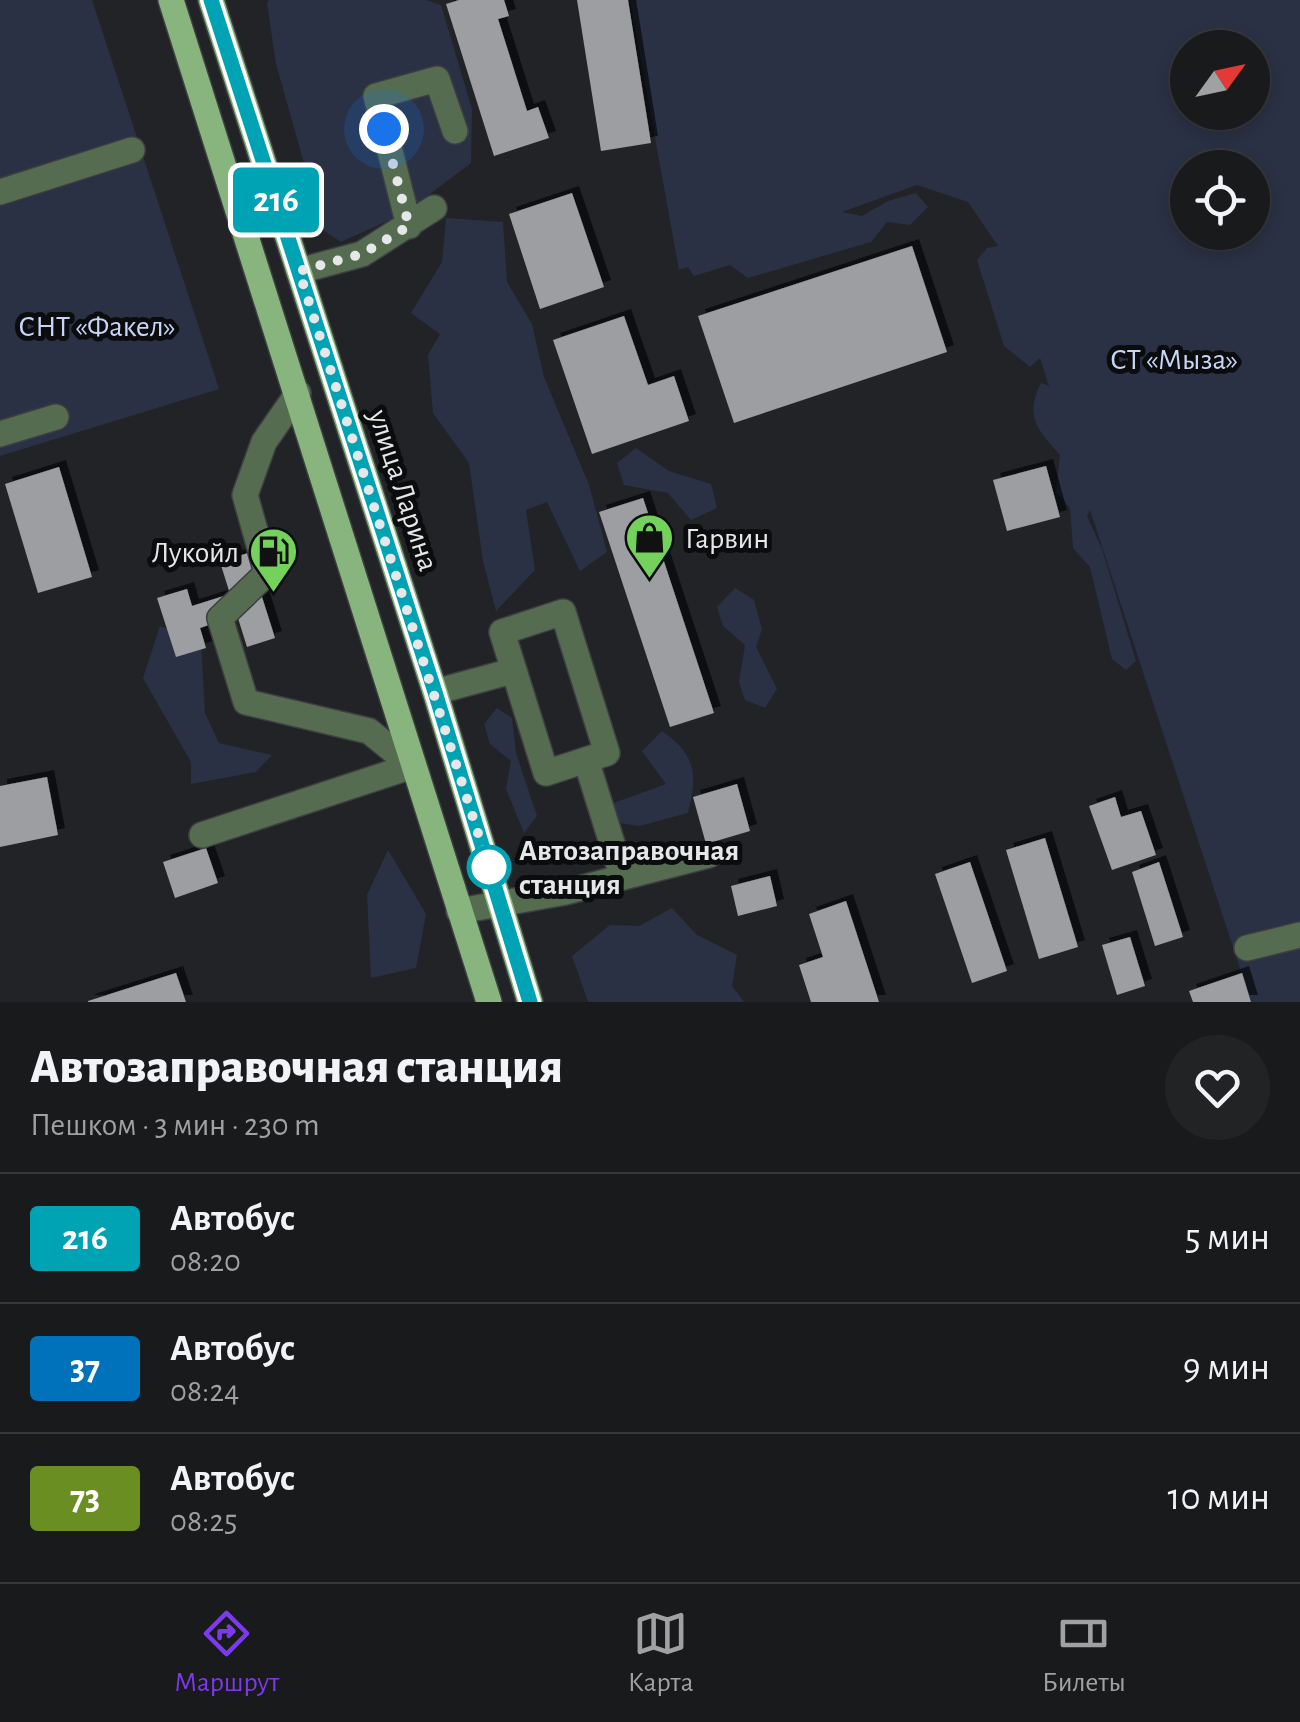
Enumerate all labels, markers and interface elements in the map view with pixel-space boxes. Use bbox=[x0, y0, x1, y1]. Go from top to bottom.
north arrow bbox=[1170, 30, 1270, 130]
map controls bbox=[1170, 30, 1270, 250]
your location bbox=[359, 104, 409, 154]
button: locate bbox=[1170, 150, 1270, 250]
line badge: 216 bbox=[218, 168, 334, 232]
text: 216 bbox=[253, 183, 299, 218]
park label: СНТ «Факел» bbox=[18, 312, 176, 342]
park label: СТ «Мыза» bbox=[1110, 345, 1238, 375]
street label: улица Ларина bbox=[363, 405, 443, 575]
shop icon: Гарвин bbox=[624, 512, 676, 580]
place label: Гарвин bbox=[685, 524, 769, 554]
fuel station icon: Лукойл bbox=[248, 526, 300, 594]
place label: Лукойл bbox=[152, 538, 239, 568]
place label: Автозаправочная станция bbox=[519, 836, 739, 900]
marker: Автозаправочная станция bbox=[468, 846, 510, 888]
button: heart bbox=[1165, 1035, 1270, 1140]
text: Автозаправочная станция bbox=[30, 1044, 563, 1092]
text: Пешком · 3 мин · 230 m bbox=[30, 1109, 320, 1141]
text: Автобус bbox=[170, 1200, 295, 1238]
text: 5 мин bbox=[1185, 1219, 1270, 1257]
text: 216 bbox=[62, 1221, 108, 1256]
text: 08:20 bbox=[170, 1245, 241, 1277]
text: Автобус bbox=[170, 1330, 295, 1368]
text: 9 мин bbox=[1183, 1349, 1270, 1387]
text: 37 bbox=[70, 1351, 100, 1386]
text: 08:24 bbox=[170, 1375, 239, 1407]
text: Автобус bbox=[170, 1460, 295, 1498]
text: 10 мин bbox=[1167, 1479, 1270, 1517]
text: 73 bbox=[70, 1481, 100, 1516]
text: 08:25 bbox=[170, 1505, 237, 1537]
tab: Маршрут bbox=[174, 1606, 279, 1700]
tab: Карта bbox=[628, 1606, 693, 1700]
tab: Билеты bbox=[1042, 1606, 1126, 1700]

